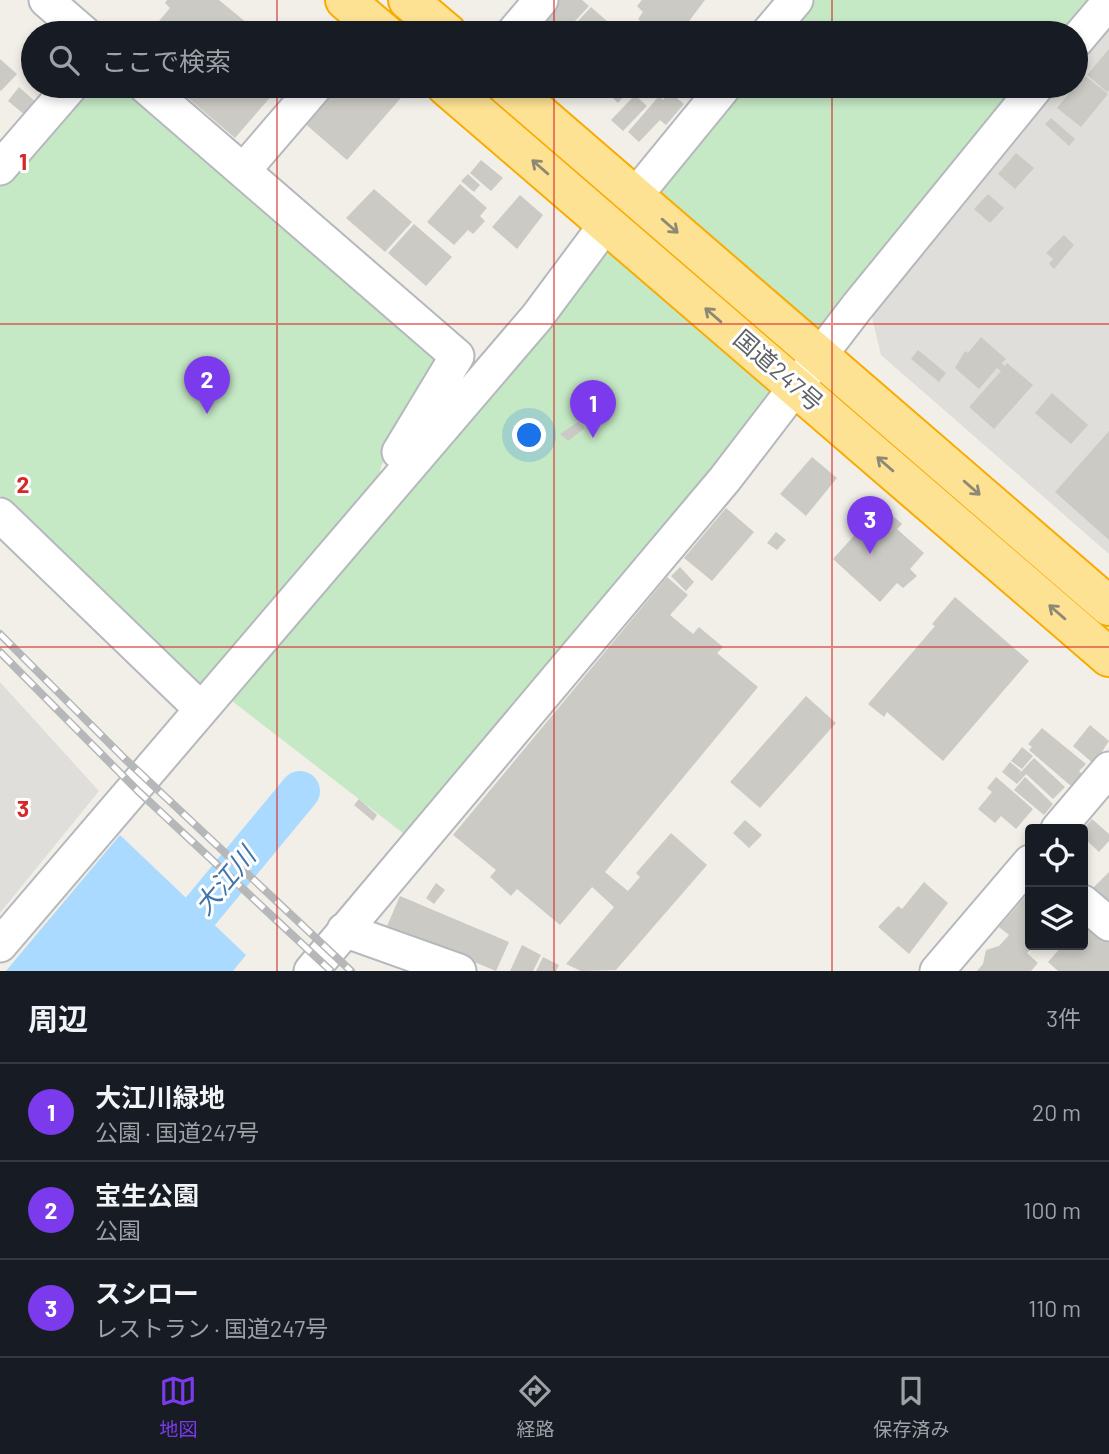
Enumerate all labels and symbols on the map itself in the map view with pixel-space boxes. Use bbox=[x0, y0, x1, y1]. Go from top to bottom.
text: 1 bbox=[19, 147, 27, 175]
one-way arrow bbox=[532, 159, 550, 175]
one-way arrow bbox=[661, 218, 679, 234]
one-way arrow bbox=[704, 307, 722, 323]
street label: 国道247号 bbox=[728, 323, 830, 416]
pin: 2 bbox=[184, 356, 230, 414]
pin: 1 bbox=[570, 380, 616, 438]
your location bbox=[512, 418, 546, 452]
one-way arrow bbox=[876, 456, 894, 472]
text: 2 bbox=[17, 470, 29, 498]
one-way arrow bbox=[963, 479, 980, 496]
pin: 3 bbox=[847, 496, 893, 554]
one-way arrow bbox=[1049, 604, 1067, 620]
text: 3 bbox=[17, 794, 29, 822]
water label: 大江川 bbox=[187, 838, 263, 920]

